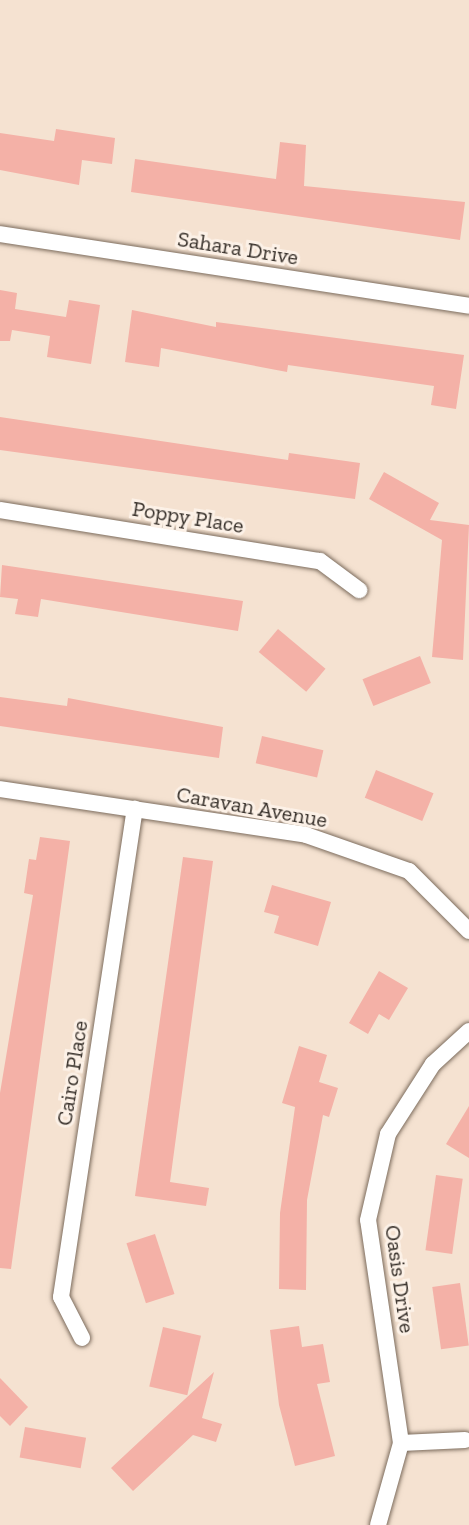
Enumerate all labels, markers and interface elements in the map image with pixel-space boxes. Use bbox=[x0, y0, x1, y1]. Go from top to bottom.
street label: Sahara Drive bbox=[176, 225, 300, 271]
street label: Poppy Place bbox=[130, 495, 246, 539]
street label: Caravan Avenue bbox=[174, 781, 330, 833]
street label: Cairo Place bbox=[51, 1019, 93, 1127]
street label: Oasis Drive bbox=[379, 1223, 421, 1335]

